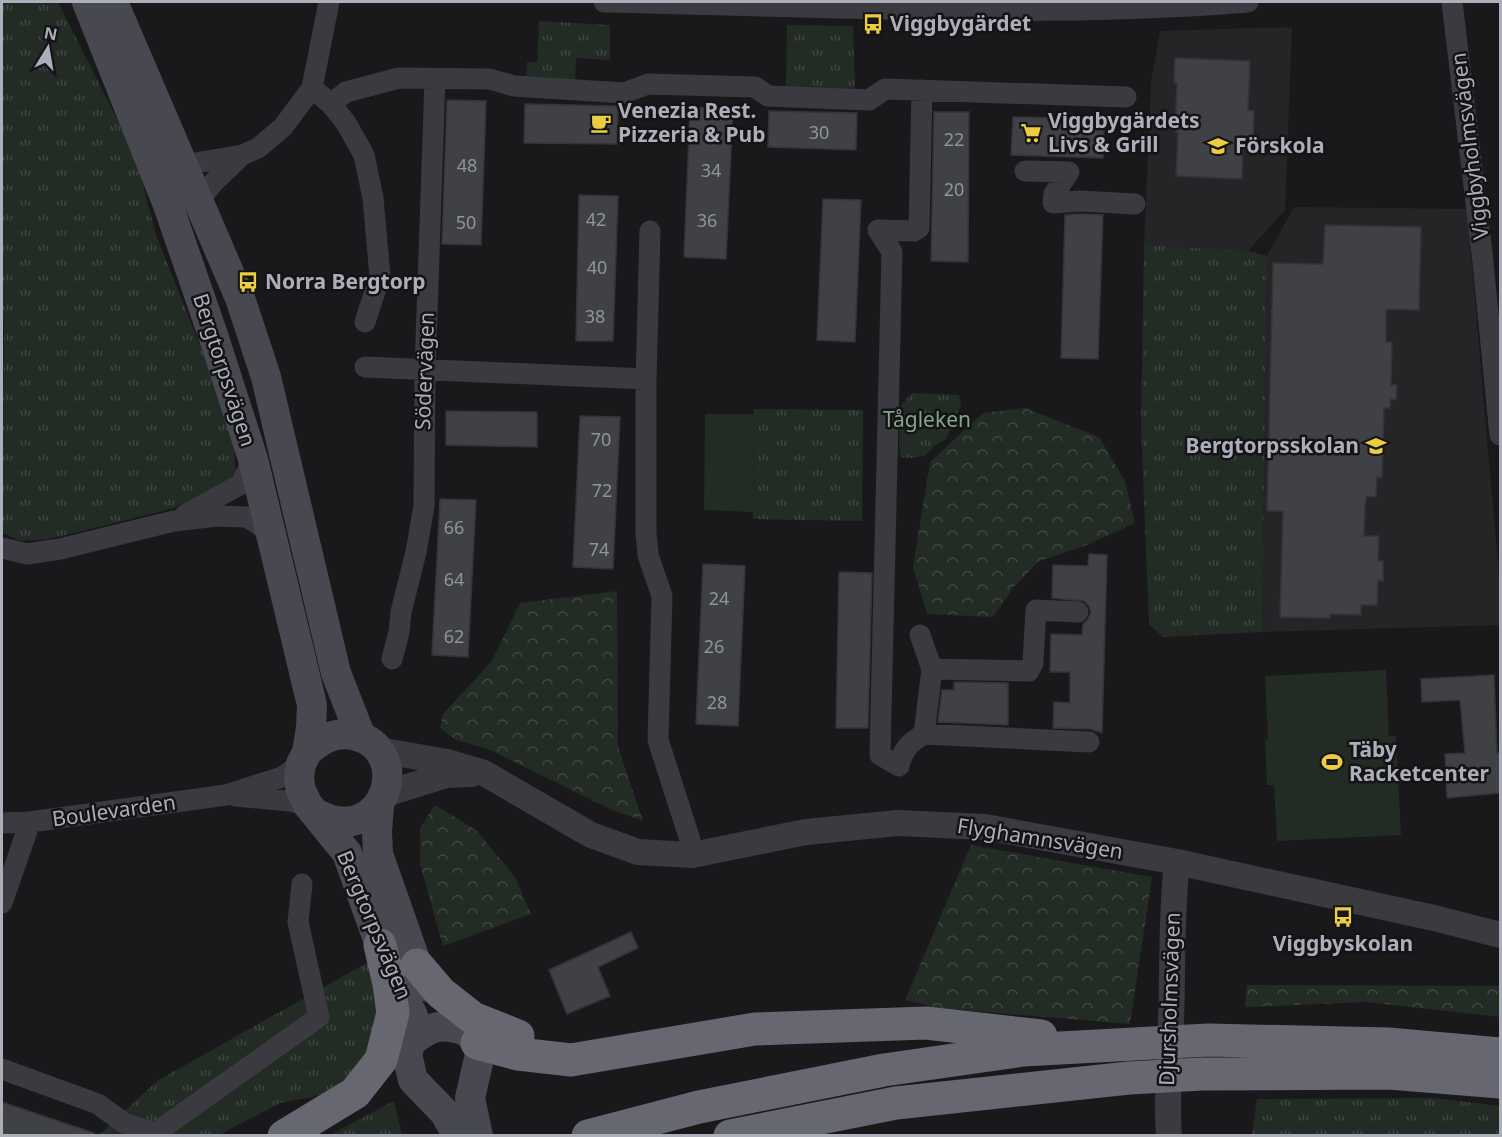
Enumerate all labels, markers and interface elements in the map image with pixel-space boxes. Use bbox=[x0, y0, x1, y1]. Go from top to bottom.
place label: Viggbygärdet bbox=[890, 9, 1031, 37]
bus stop icon: Viggbygärdet bbox=[861, 12, 885, 36]
north arrow bbox=[18, 18, 78, 78]
text: N bbox=[42, 21, 59, 45]
street label: Viggbyholmsvägen bbox=[1444, 51, 1494, 241]
place label: Venezia Rest. Pizzeria & Pub bbox=[618, 96, 765, 148]
place label: Viggbygärdets Livs & Grill bbox=[1048, 106, 1200, 158]
cafe icon: Venezia Rest. Pizzeria & Pub bbox=[589, 111, 613, 135]
house number: 30 bbox=[809, 120, 829, 144]
supermarket icon: Viggbygärdets Livs & Grill bbox=[1019, 121, 1043, 145]
house number: 22 bbox=[944, 127, 964, 151]
place label: Förskola bbox=[1235, 131, 1325, 159]
school or university icon: Förskola bbox=[1206, 134, 1230, 158]
house number: 48 bbox=[457, 153, 477, 177]
house number: 34 bbox=[701, 158, 721, 182]
house number: 20 bbox=[944, 177, 964, 201]
house number: 42 bbox=[586, 207, 606, 231]
house number: 36 bbox=[697, 208, 717, 232]
house number: 50 bbox=[456, 210, 476, 234]
house number: 40 bbox=[587, 255, 607, 279]
place label: Norra Bergtorp bbox=[265, 267, 425, 295]
bus stop icon: Norra Bergtorp bbox=[236, 270, 260, 294]
street label: Bergtorpsvägen bbox=[187, 290, 263, 450]
house number: 38 bbox=[585, 304, 605, 328]
street label: Södervägen bbox=[408, 312, 440, 430]
park label: Tågleken bbox=[883, 405, 971, 433]
house number: 70 bbox=[591, 427, 611, 451]
place label: Bergtorpsskolan bbox=[1185, 431, 1359, 459]
school or university icon: Bergtorpsskolan bbox=[1364, 434, 1388, 458]
house number: 72 bbox=[592, 478, 612, 502]
house number: 66 bbox=[444, 515, 464, 539]
house number: 74 bbox=[589, 537, 609, 561]
house number: 64 bbox=[444, 567, 464, 591]
house number: 24 bbox=[709, 586, 729, 610]
house number: 62 bbox=[444, 624, 464, 648]
house number: 26 bbox=[704, 634, 724, 658]
house number: 28 bbox=[707, 690, 727, 714]
place label: Täby Racketcenter bbox=[1349, 735, 1490, 787]
sports icon: Täby Racketcenter bbox=[1320, 750, 1344, 774]
street label: Boulevarden bbox=[50, 787, 178, 833]
street label: Flyghamnsvägen bbox=[955, 811, 1125, 865]
street label: Bergtorpsvägen bbox=[331, 846, 419, 1003]
bus stop icon: Viggbyskolan bbox=[1331, 905, 1355, 929]
street label: Djursholmsvägen bbox=[1152, 912, 1186, 1086]
place label: Viggbyskolan bbox=[1273, 929, 1413, 957]

